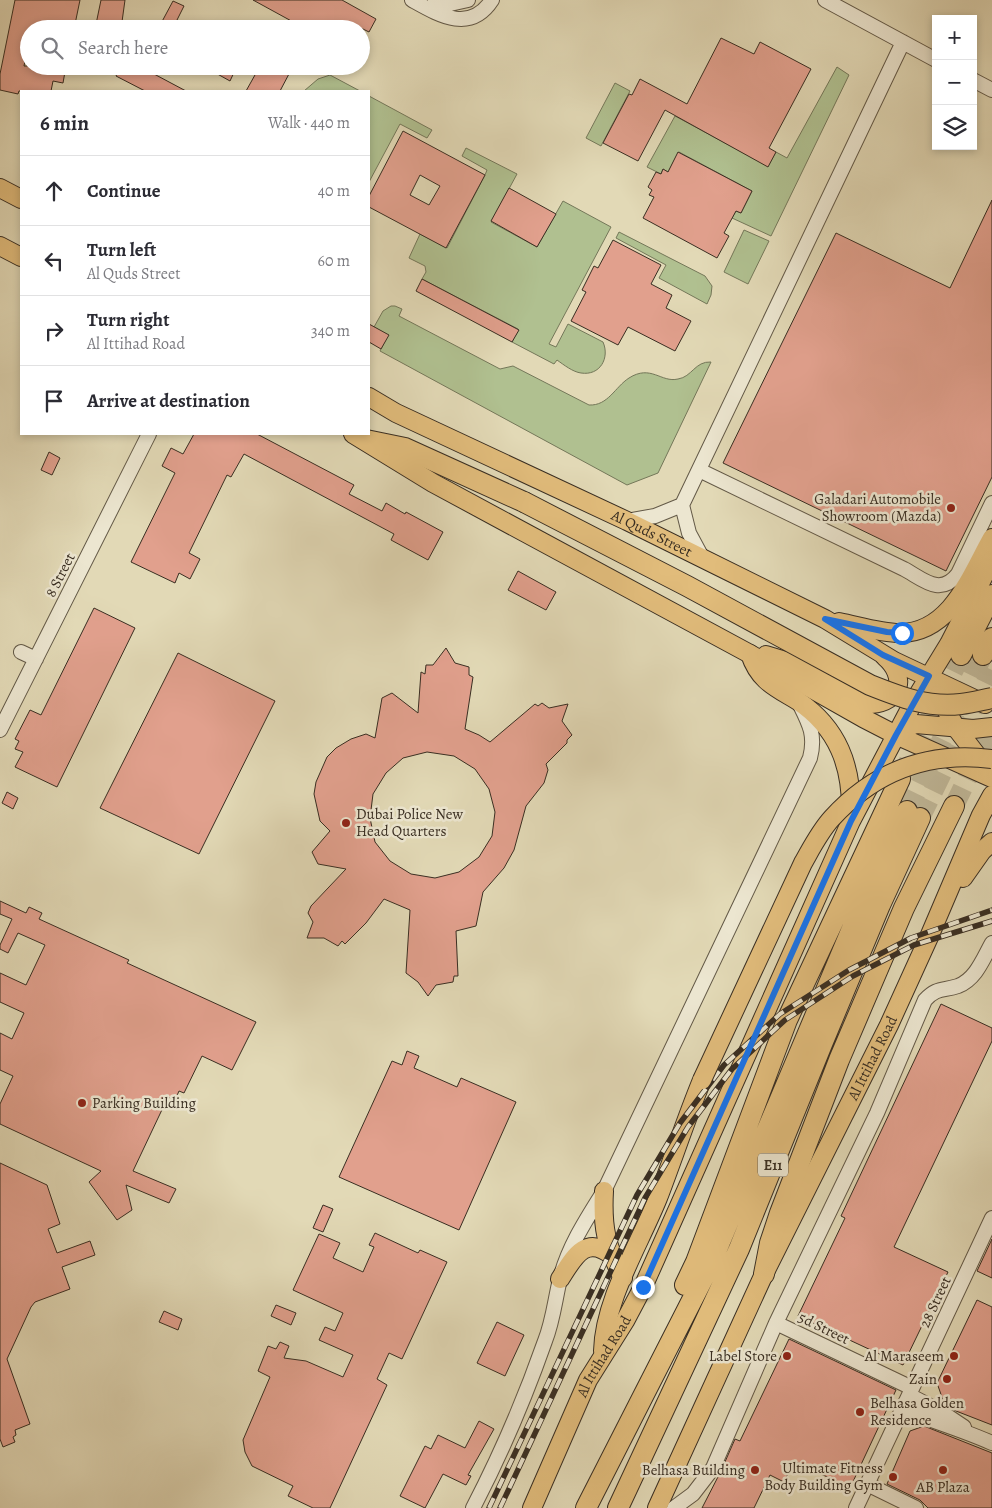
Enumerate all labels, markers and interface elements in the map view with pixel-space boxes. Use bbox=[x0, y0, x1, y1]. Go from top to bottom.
map controls bbox=[932, 15, 977, 150]
button: + bbox=[932, 15, 977, 60]
search box bbox=[20, 20, 370, 75]
icon: search bbox=[38, 34, 66, 62]
text: Search here bbox=[78, 35, 168, 61]
button: − bbox=[932, 60, 977, 105]
button: layers bbox=[932, 105, 977, 150]
text: 6 min bbox=[40, 109, 89, 137]
text: Walk · 440 m bbox=[268, 112, 350, 134]
icon: ahead bbox=[40, 177, 68, 205]
text: Continue bbox=[87, 178, 161, 204]
text: 40 m bbox=[318, 180, 350, 202]
text: Turn left bbox=[87, 237, 156, 263]
icon: left bbox=[40, 247, 68, 275]
text: 60 m bbox=[318, 250, 350, 272]
text: Al Quds Street bbox=[87, 263, 180, 285]
text: Turn right bbox=[87, 307, 169, 333]
icon: right bbox=[40, 317, 68, 345]
text: 340 m bbox=[311, 320, 350, 342]
text: Al Ittihad Road bbox=[87, 333, 185, 355]
icon: arrive bbox=[40, 387, 68, 415]
text: Arrive at destination bbox=[87, 388, 250, 414]
place label: Galadari Automobile Showroom (Mazda) bbox=[814, 489, 941, 526]
marker: Galadari Automobile Showroom (Mazda) bbox=[945, 502, 957, 514]
street label: Al Quds Street bbox=[607, 505, 696, 562]
street label: 8 Street bbox=[40, 549, 80, 601]
route start bbox=[891, 622, 914, 645]
place label: Dubai Police New Head Quarters bbox=[356, 804, 463, 841]
marker: Dubai Police New Head Quarters bbox=[340, 817, 352, 829]
street label: Al Ittihad Road bbox=[842, 1012, 902, 1104]
place label: Parking Building bbox=[92, 1093, 197, 1113]
marker: Parking Building bbox=[76, 1097, 88, 1109]
road number: E11 bbox=[758, 1154, 788, 1176]
street label: 28 Street bbox=[914, 1273, 956, 1331]
route end bbox=[632, 1276, 655, 1299]
street label: 5d Street bbox=[795, 1307, 853, 1349]
street label: Al Ittihad Road bbox=[571, 1311, 636, 1401]
place label: Label Store bbox=[709, 1346, 777, 1366]
place label: Al Maraseem bbox=[864, 1346, 945, 1366]
marker: Label Store bbox=[781, 1350, 793, 1362]
marker: Al Maraseem bbox=[948, 1350, 960, 1362]
place label: Zain bbox=[909, 1369, 937, 1389]
marker: Zain bbox=[941, 1373, 953, 1385]
place label: Belhasa Golden Residence bbox=[870, 1393, 964, 1430]
marker: Belhasa Golden Residence bbox=[854, 1406, 866, 1418]
place label: Ultimate Fitness Body Building Gym bbox=[764, 1458, 884, 1495]
place label: Belhasa Building bbox=[642, 1460, 745, 1480]
marker: Belhasa Building bbox=[749, 1464, 761, 1476]
marker: AB Plaza bbox=[937, 1464, 949, 1476]
marker: Ultimate Fitness Body Building Gym bbox=[887, 1471, 899, 1483]
place label: AB Plaza bbox=[915, 1477, 970, 1497]

